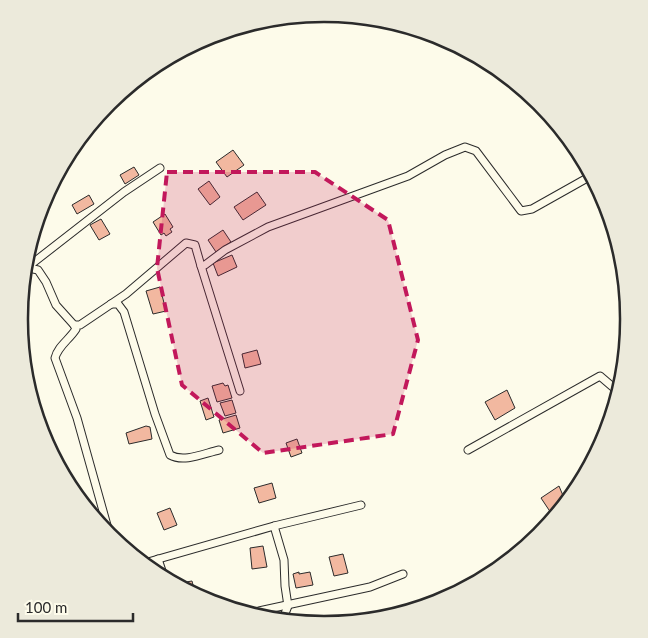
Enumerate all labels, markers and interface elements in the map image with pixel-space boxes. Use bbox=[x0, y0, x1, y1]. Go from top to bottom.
scale bar bbox=[18, 590, 132, 622]
text: 100 m bbox=[25, 598, 67, 616]

